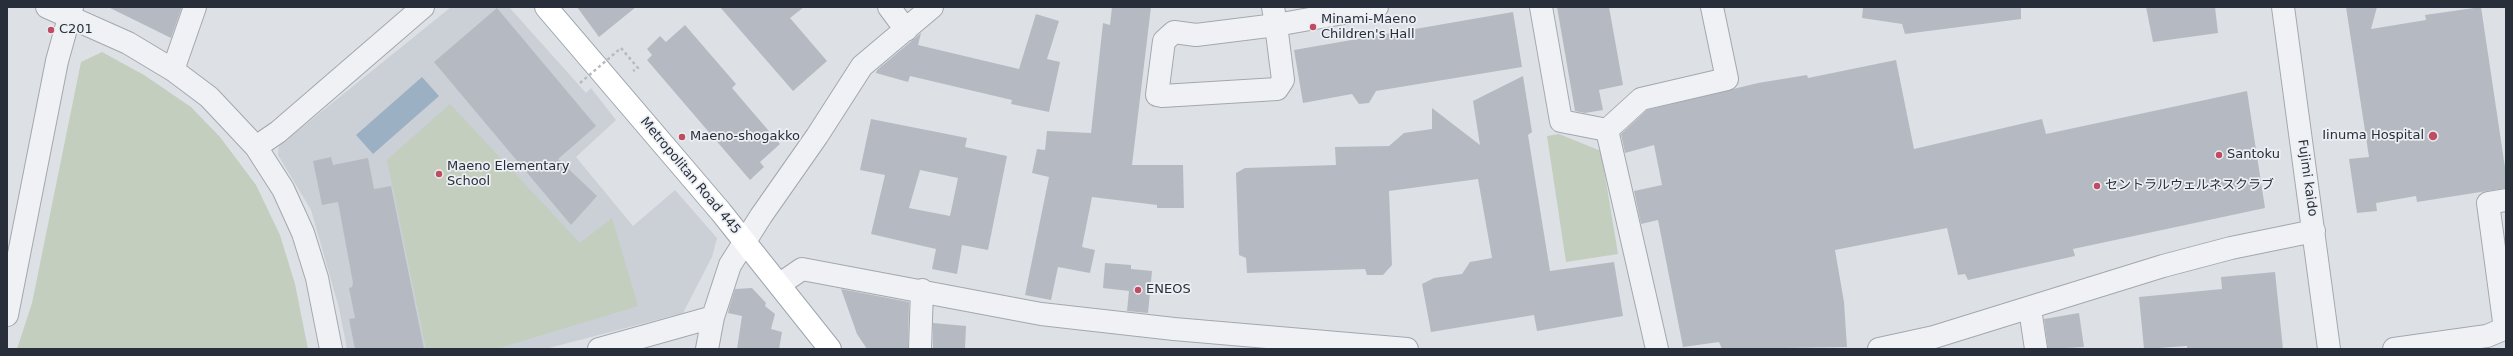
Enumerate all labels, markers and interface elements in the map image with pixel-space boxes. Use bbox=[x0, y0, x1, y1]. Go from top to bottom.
place label: Minami-Maeno Children's Hall bbox=[1321, 12, 1416, 43]
place label: C201 bbox=[59, 22, 93, 38]
marker: Minami-Maeno Children's Hall bbox=[1308, 22, 1318, 32]
marker: C201 bbox=[46, 25, 56, 35]
street label: Metropolitan Road 445 bbox=[637, 114, 743, 238]
place label: Iinuma Hospital bbox=[2322, 128, 2424, 144]
place label: Maeno-shogakko bbox=[690, 129, 800, 145]
marker: Iinuma Hospital bbox=[2427, 130, 2439, 142]
marker: Maeno-shogakko bbox=[677, 132, 687, 142]
street label: Fujimi kaido bbox=[2294, 138, 2320, 218]
place label: Santoku bbox=[2227, 147, 2280, 163]
marker: Santoku bbox=[2214, 150, 2224, 160]
place label: Maeno Elementary School bbox=[447, 159, 569, 190]
marker: Maeno Elementary School bbox=[434, 169, 444, 179]
place label: セントラルウェルネスクラブ bbox=[2105, 178, 2274, 194]
marker: セントラルウェルネスクラブ bbox=[2092, 181, 2102, 191]
place label: ENEOS bbox=[1146, 282, 1191, 298]
marker: ENEOS bbox=[1133, 285, 1143, 295]

